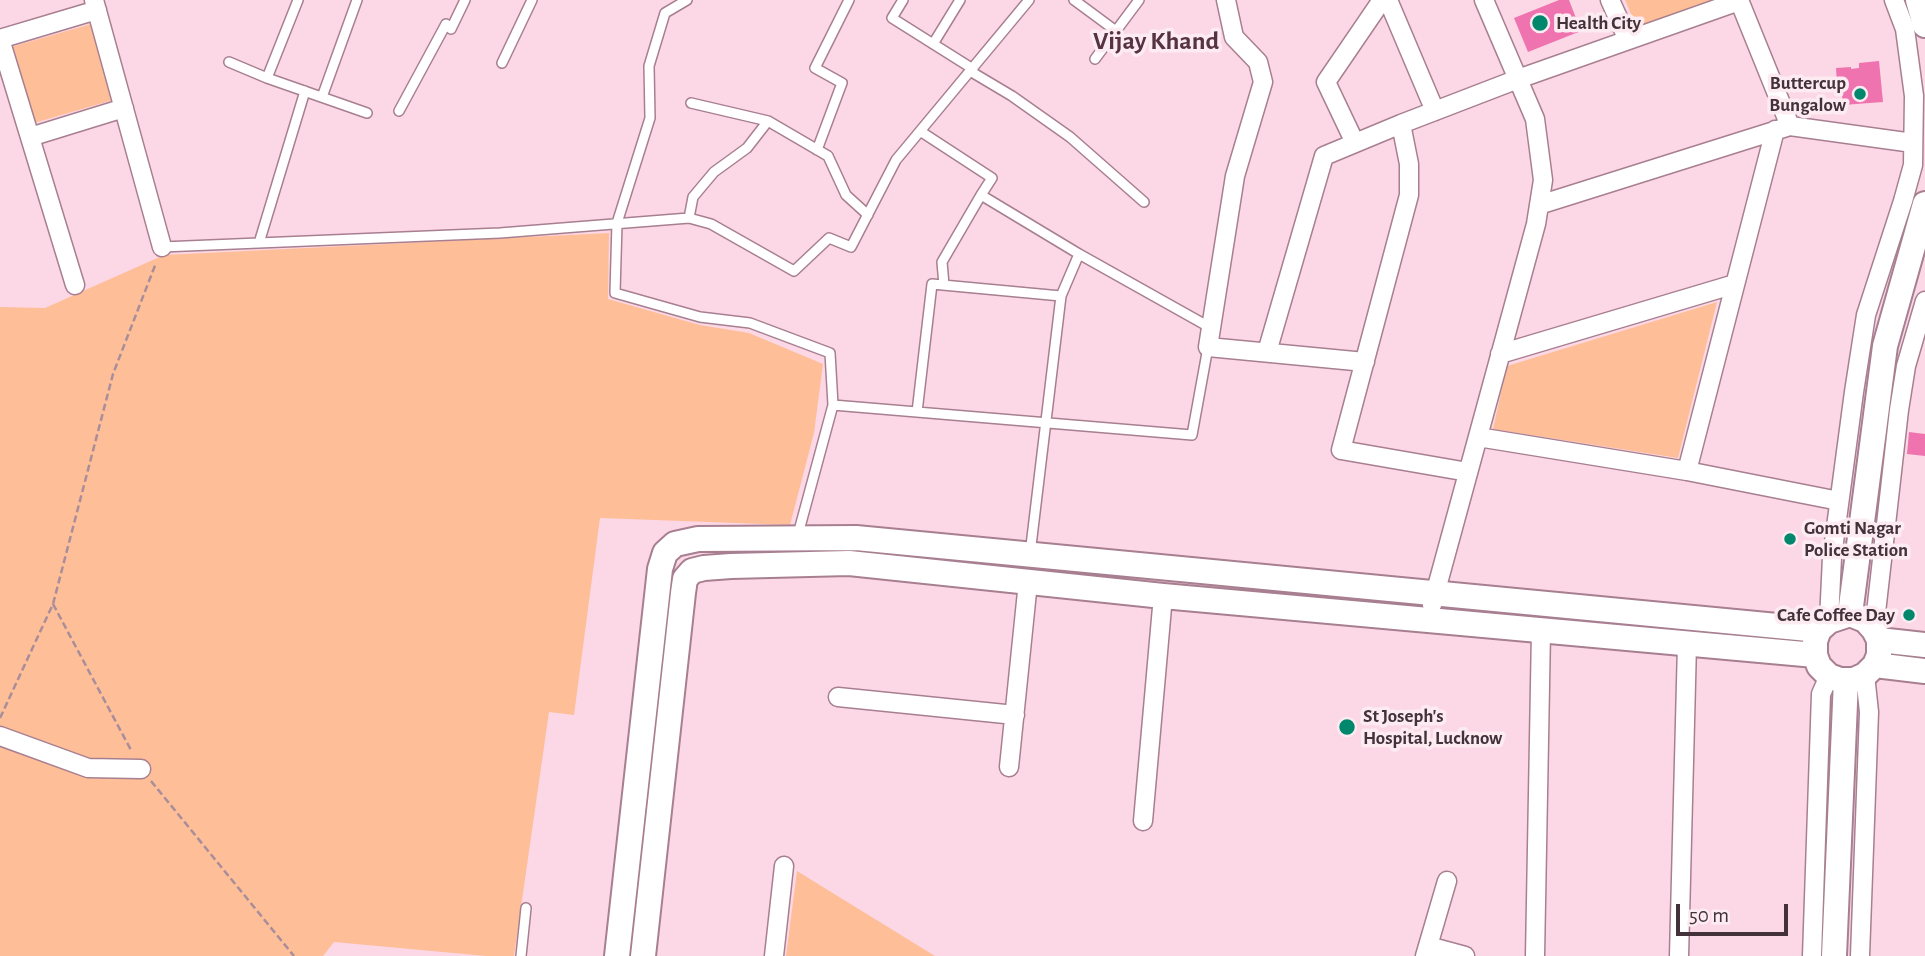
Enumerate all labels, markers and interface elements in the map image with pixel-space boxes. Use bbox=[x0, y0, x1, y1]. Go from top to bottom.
place label: Health City bbox=[1556, 12, 1641, 34]
marker: Health City bbox=[1530, 13, 1550, 33]
district label: Vijay Khand bbox=[1093, 25, 1219, 57]
place label: Buttercup Bungalow bbox=[1769, 72, 1846, 116]
marker: Buttercup Bungalow bbox=[1852, 86, 1868, 102]
place label: Gomti Nagar Police Station bbox=[1804, 517, 1908, 561]
marker: Gomti Nagar Police Station bbox=[1782, 531, 1798, 547]
place label: Cafe Coffee Day bbox=[1777, 604, 1895, 626]
marker: Cafe Coffee Day bbox=[1901, 607, 1917, 623]
place label: St Joseph's Hospital, Lucknow bbox=[1363, 705, 1502, 749]
marker: St Joseph's Hospital, Lucknow bbox=[1337, 717, 1357, 737]
scale bar bbox=[1680, 890, 1792, 934]
text: 50 m bbox=[1689, 905, 1729, 926]

